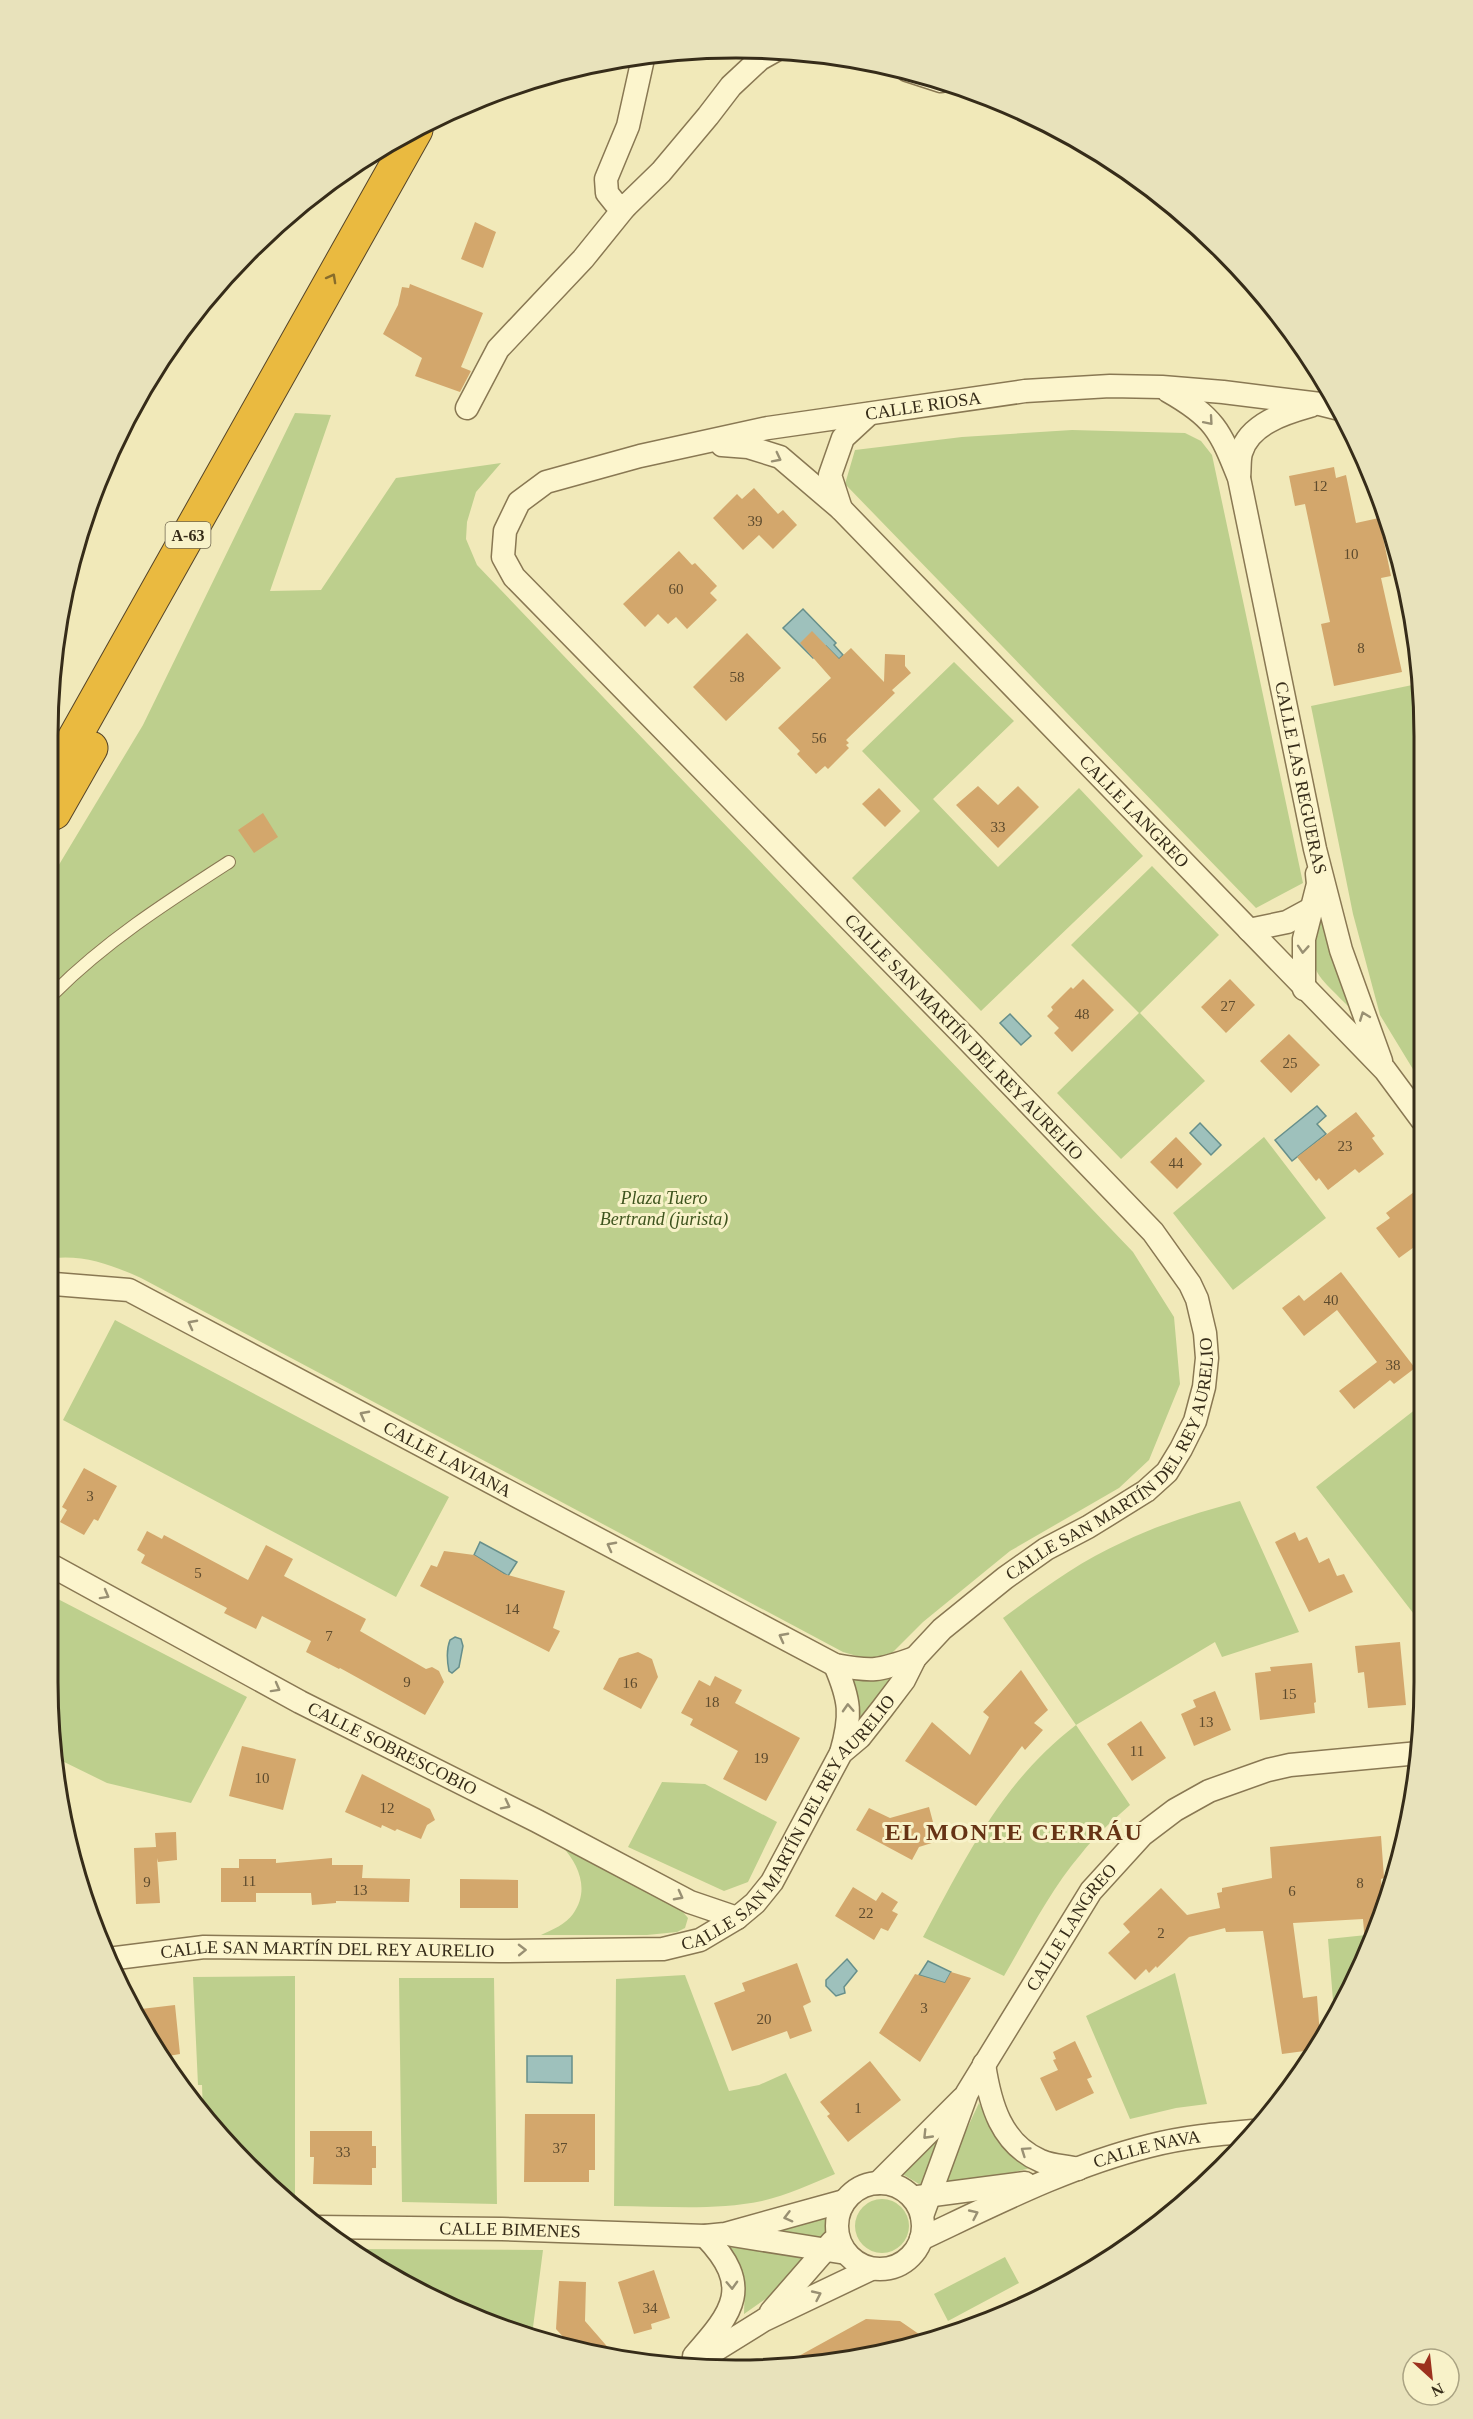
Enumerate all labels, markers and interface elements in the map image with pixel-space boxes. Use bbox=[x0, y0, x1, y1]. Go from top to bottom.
one-way arrow bbox=[325, 274, 336, 284]
street label: CALLE RIOSA bbox=[864, 387, 982, 424]
one-way arrow bbox=[1202, 414, 1213, 425]
one-way arrow bbox=[771, 451, 781, 462]
house number: 12 bbox=[1313, 478, 1328, 494]
house number: 39 bbox=[748, 513, 763, 529]
road number: A-63 bbox=[166, 522, 210, 548]
house number: 10 bbox=[1344, 546, 1359, 562]
house number: 60 bbox=[669, 581, 684, 597]
house number: 8 bbox=[1357, 640, 1365, 656]
house number: 58 bbox=[730, 669, 745, 685]
street label: CALLE LAS REGUERAS bbox=[1271, 680, 1331, 876]
house number: 56 bbox=[812, 730, 827, 746]
street label: CALLE LANGREO bbox=[1075, 751, 1193, 872]
house number: 33 bbox=[991, 819, 1006, 835]
street label: CALLE SAN MARTÍN DEL REY AURELIO bbox=[841, 909, 1088, 1164]
one-way arrow bbox=[1297, 944, 1310, 953]
house number: 27 bbox=[1221, 998, 1236, 1014]
house number: 48 bbox=[1075, 1006, 1090, 1022]
one-way arrow bbox=[1358, 1011, 1371, 1022]
house number: 25 bbox=[1283, 1055, 1298, 1071]
house number: 23 bbox=[1338, 1138, 1353, 1154]
house number: 44 bbox=[1169, 1155, 1184, 1171]
park label: Plaza Tuero Bertrand (jurista) bbox=[600, 1188, 728, 1230]
house number: 40 bbox=[1324, 1292, 1339, 1308]
one-way arrow bbox=[187, 1319, 198, 1331]
street label: CALLE SAN MARTÍN DEL REY AURELIO bbox=[1002, 1337, 1217, 1584]
house number: 38 bbox=[1386, 1357, 1401, 1373]
one-way arrow bbox=[360, 1411, 370, 1422]
street label: CALLE LAVIANA bbox=[380, 1417, 515, 1501]
house number: 3 bbox=[86, 1488, 94, 1504]
one-way arrow bbox=[606, 1542, 617, 1553]
house number: 5 bbox=[194, 1565, 202, 1581]
one-way arrow bbox=[99, 1588, 109, 1599]
house number: 14 bbox=[505, 1601, 520, 1617]
house number: 7 bbox=[325, 1628, 333, 1644]
one-way arrow bbox=[779, 1633, 789, 1644]
house number: 9 bbox=[403, 1674, 411, 1690]
house number: 16 bbox=[623, 1675, 638, 1691]
one-way arrow bbox=[270, 1681, 281, 1692]
house number: 15 bbox=[1282, 1686, 1297, 1702]
street label: CALLE SAN MARTÍN DEL REY AURELIO bbox=[679, 1691, 899, 1954]
house number: 18 bbox=[705, 1694, 720, 1710]
street label: CALLE SOBRESCOBIO bbox=[305, 1698, 480, 1799]
one-way arrow bbox=[841, 1703, 854, 1712]
house number: 13 bbox=[1199, 1714, 1214, 1730]
house number: 11 bbox=[1130, 1743, 1144, 1759]
house number: 19 bbox=[754, 1750, 769, 1766]
house number: 10 bbox=[255, 1770, 270, 1786]
one-way arrow bbox=[500, 1798, 511, 1810]
house number: 12 bbox=[380, 1800, 395, 1816]
district label: EL MONTE CERRÁU bbox=[885, 1819, 1143, 1845]
street label: CALLE LANGREO bbox=[1022, 1860, 1121, 1994]
house number: 11 bbox=[242, 1873, 256, 1889]
house number: 9 bbox=[143, 1874, 151, 1890]
house number: 8 bbox=[1356, 1875, 1364, 1891]
house number: 13 bbox=[353, 1882, 368, 1898]
house number: 6 bbox=[1288, 1883, 1296, 1899]
one-way arrow bbox=[673, 1889, 683, 1900]
house number: 22 bbox=[859, 1905, 874, 1921]
house number: 2 bbox=[1157, 1925, 1165, 1941]
street label: CALLE SAN MARTÍN DEL REY AURELIO bbox=[159, 1937, 494, 1962]
one-way arrow bbox=[518, 1944, 527, 1956]
house number: 3 bbox=[920, 2000, 928, 2016]
house number: 20 bbox=[757, 2011, 772, 2027]
house number: 1 bbox=[854, 2100, 862, 2116]
street label: CALLE NAVA bbox=[1091, 2126, 1202, 2172]
one-way arrow bbox=[923, 2127, 934, 2138]
house number: 37 bbox=[553, 2140, 568, 2156]
house number: 33 bbox=[336, 2144, 351, 2160]
one-way arrow bbox=[1021, 2147, 1032, 2158]
one-way arrow bbox=[783, 2210, 794, 2222]
one-way arrow bbox=[968, 2210, 979, 2222]
street label: CALLE BIMENES bbox=[439, 2218, 581, 2242]
one-way arrow bbox=[725, 2281, 738, 2290]
one-way arrow bbox=[810, 2290, 821, 2302]
house number: 34 bbox=[643, 2300, 658, 2316]
north arrow bbox=[1401, 2347, 1461, 2407]
text: N bbox=[1428, 2380, 1447, 2400]

